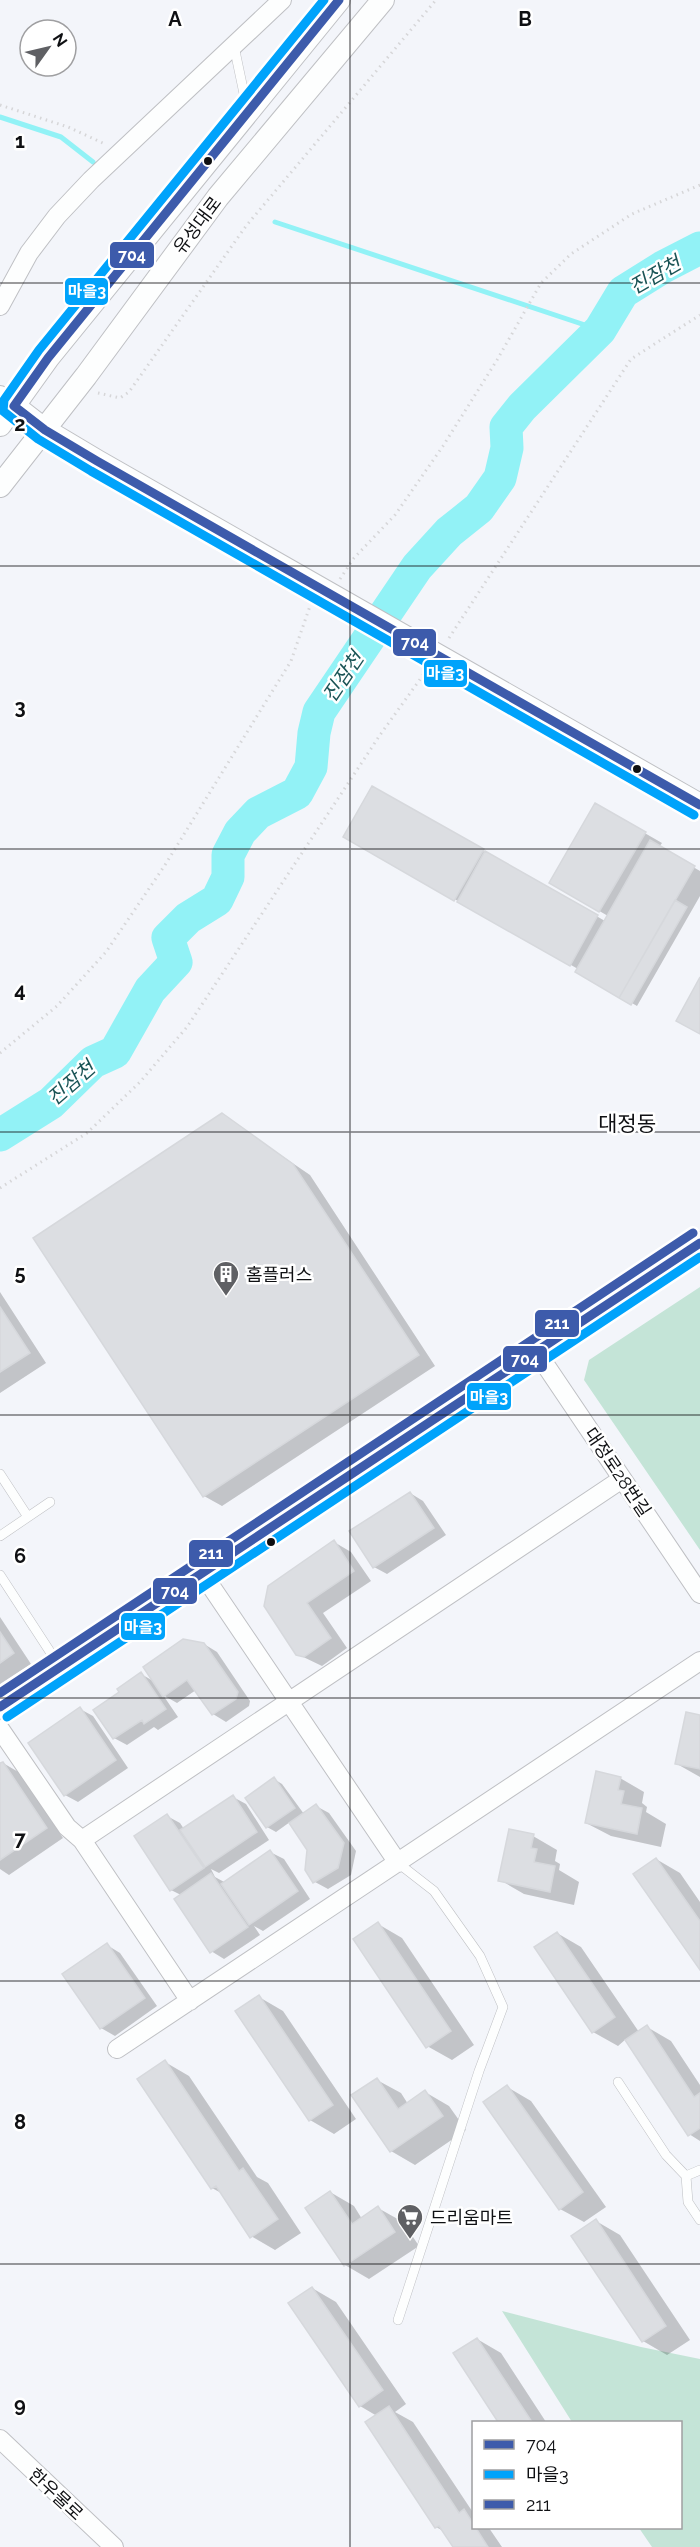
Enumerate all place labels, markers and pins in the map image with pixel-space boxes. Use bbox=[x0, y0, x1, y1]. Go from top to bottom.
unlabelled marker bbox=[202, 155, 214, 167]
unlabelled marker bbox=[631, 763, 643, 775]
building icon: 홈플러스 bbox=[211, 1259, 241, 1297]
place label: 홈플러스 bbox=[246, 1264, 312, 1285]
unlabelled marker bbox=[265, 1536, 277, 1548]
supermarket icon: 드리움마트 bbox=[395, 2202, 425, 2240]
place label: 드리움마트 bbox=[430, 2207, 513, 2228]

